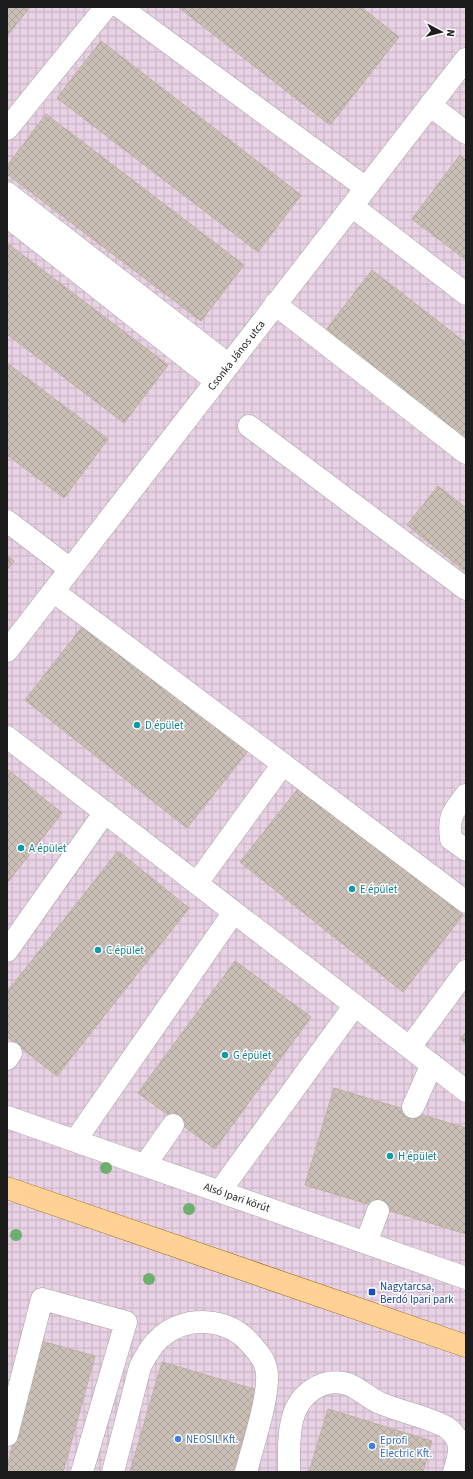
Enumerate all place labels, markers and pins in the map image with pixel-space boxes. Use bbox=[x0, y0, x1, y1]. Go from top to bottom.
place label: D épület bbox=[145, 718, 184, 733]
marker: D épület bbox=[132, 720, 142, 730]
place label: A épület bbox=[29, 841, 67, 856]
marker: A épület bbox=[16, 843, 26, 853]
place label: E épület bbox=[360, 882, 398, 897]
marker: E épület bbox=[347, 884, 357, 894]
place label: C épület bbox=[106, 943, 144, 958]
marker: C épület bbox=[93, 945, 103, 955]
place label: G épület bbox=[233, 1048, 272, 1063]
marker: G épület bbox=[220, 1050, 230, 1060]
place label: H épület bbox=[398, 1149, 437, 1164]
marker: H épület bbox=[385, 1151, 395, 1161]
place label: Nagytarcsa, Berdó Ipari park bbox=[380, 1279, 454, 1307]
marker: Nagytarcsa, Berdó Ipari park bbox=[367, 1287, 377, 1297]
place label: NEOSIL Kft. bbox=[186, 1432, 239, 1447]
place label: Eprofi Electric Kft. bbox=[380, 1433, 432, 1461]
marker: NEOSIL Kft. bbox=[173, 1434, 183, 1444]
marker: Eprofi Electric Kft. bbox=[367, 1441, 377, 1451]

